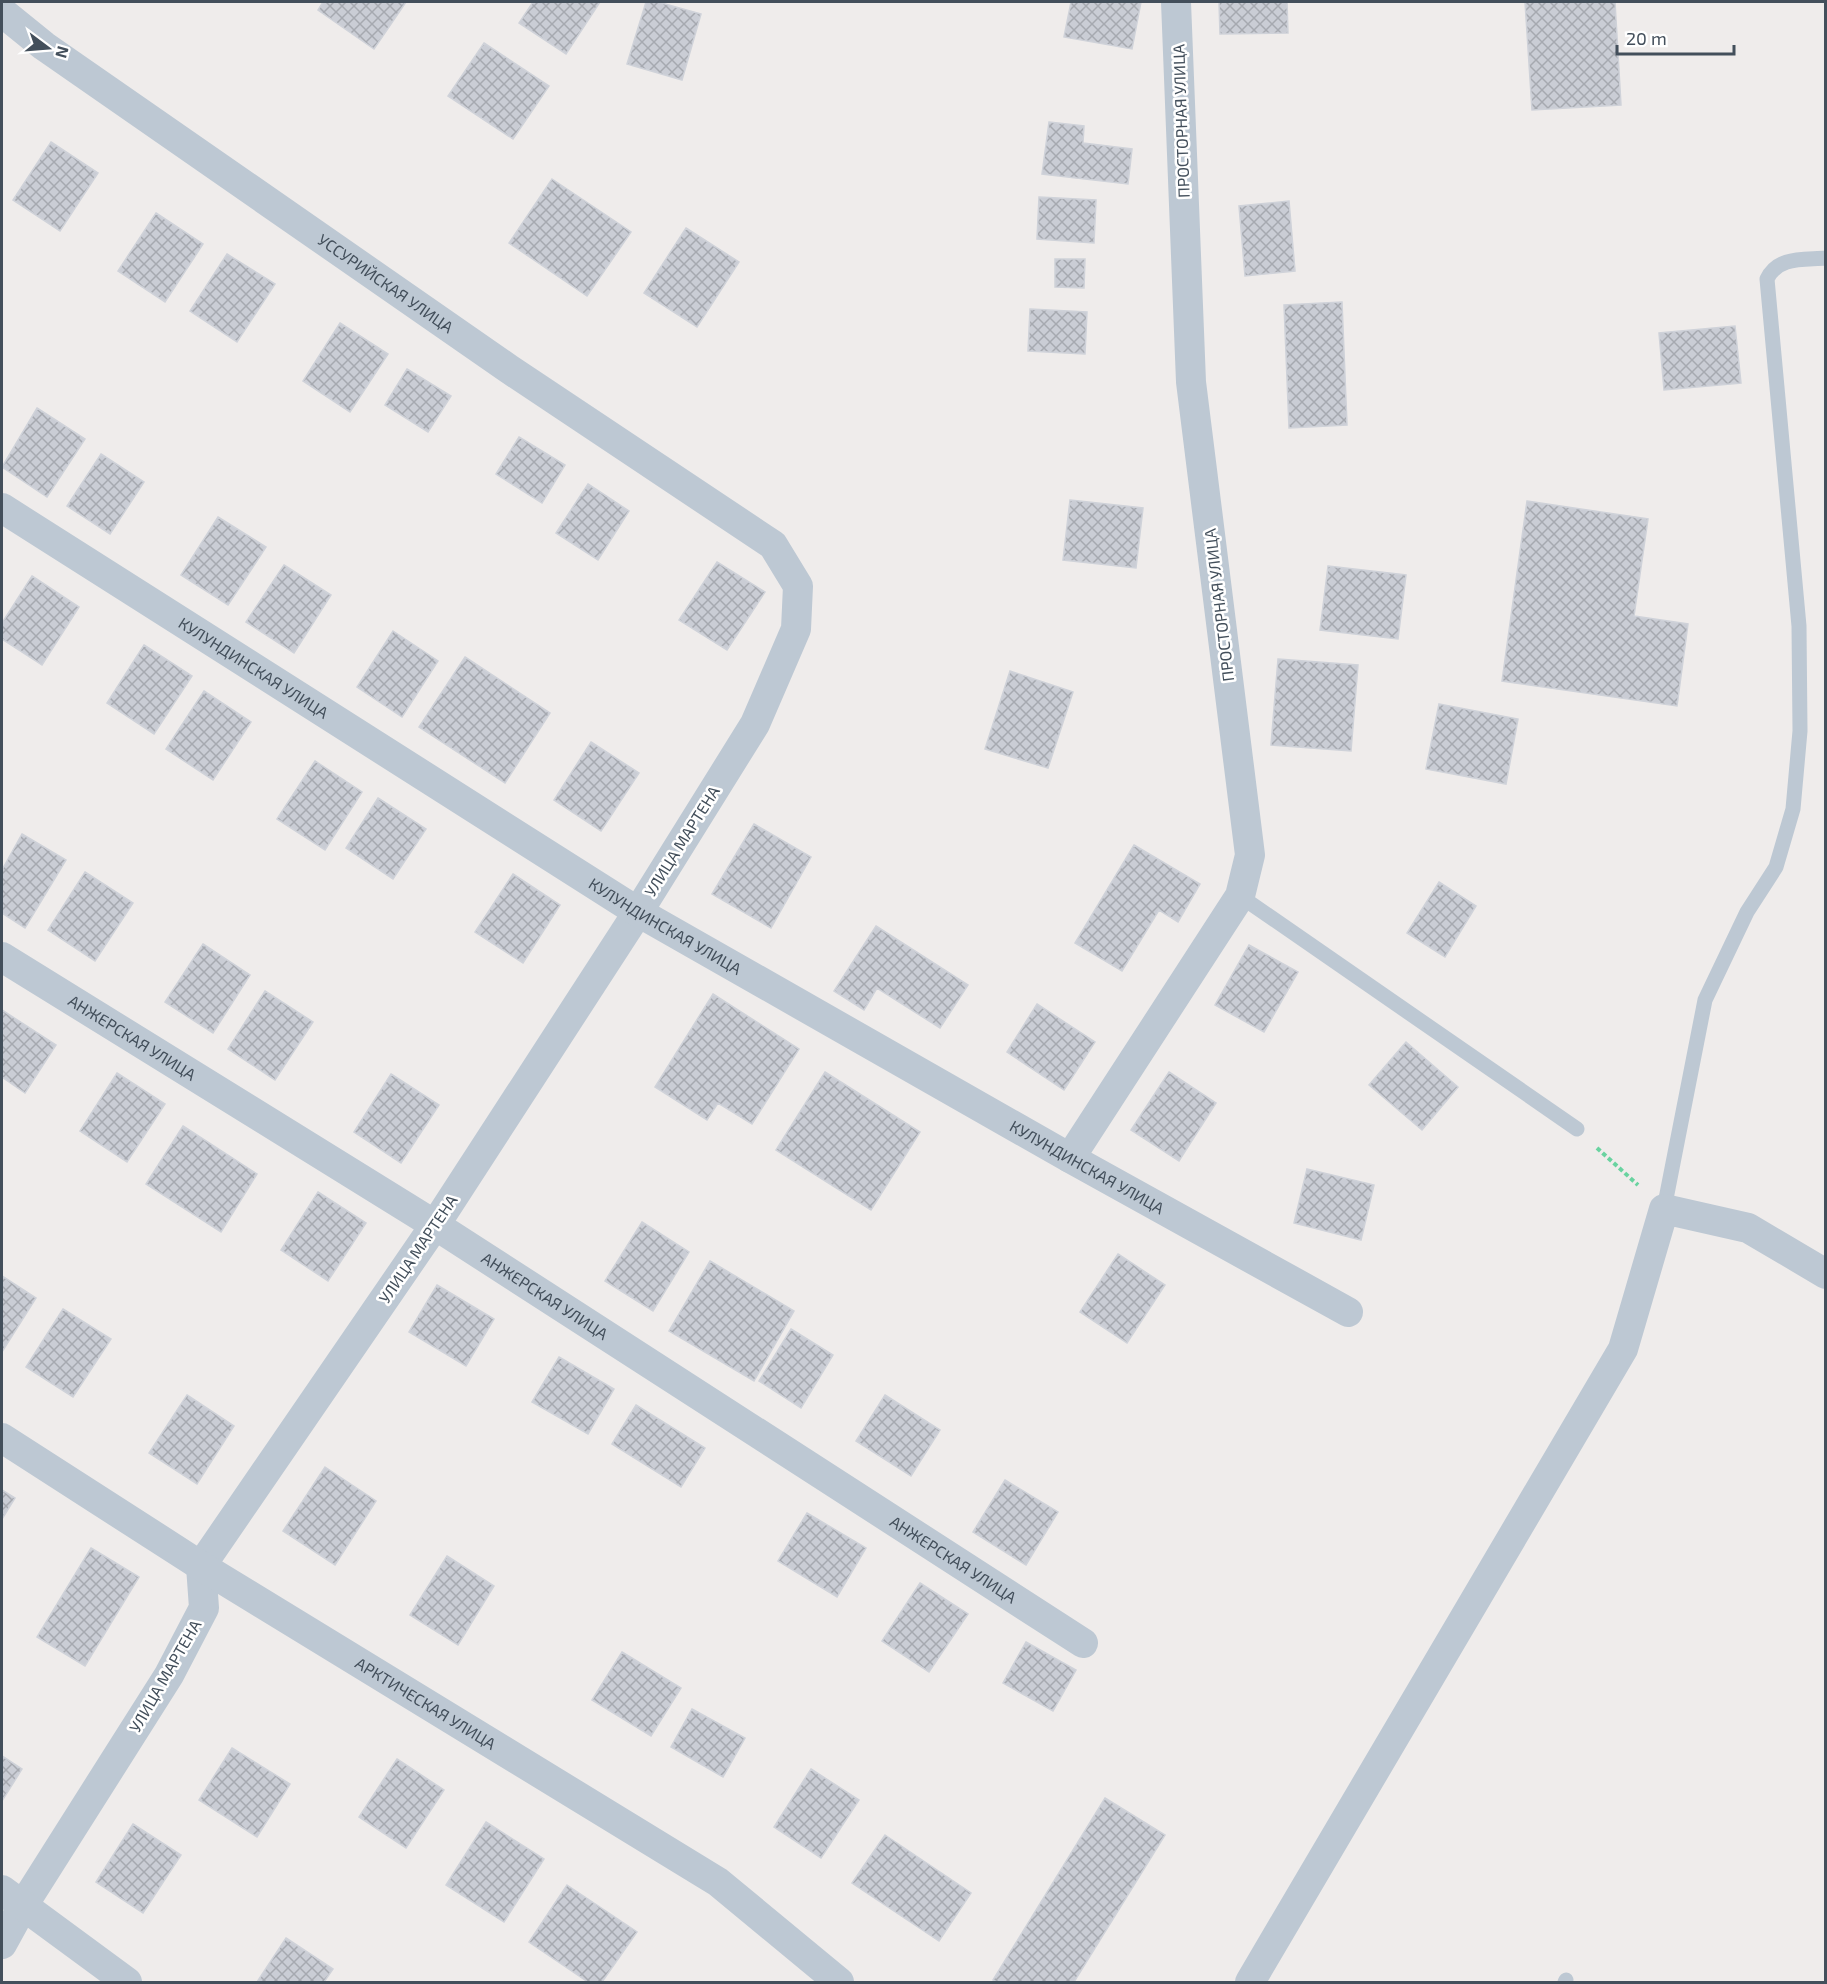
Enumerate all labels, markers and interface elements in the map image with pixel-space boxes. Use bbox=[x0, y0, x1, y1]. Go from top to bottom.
north arrow bbox=[18, 18, 78, 78]
scale bar bbox=[1617, 18, 1734, 56]
text: 20 m bbox=[1626, 27, 1667, 49]
text: N bbox=[52, 44, 74, 60]
street label: ПРОСТОРНАЯ УЛИЦА bbox=[1168, 44, 1193, 198]
street label: УССУРИЙСКАЯ УЛИЦА bbox=[315, 229, 457, 336]
street label: ПРОСТОРНАЯ УЛИЦА bbox=[1200, 527, 1237, 683]
street label: КУЛУНДИНСКАЯ УЛИЦА bbox=[175, 613, 332, 722]
street label: УЛИЦА МАРТЕНА bbox=[640, 782, 723, 899]
street label: КУЛУНДИНСКАЯ УЛИЦА bbox=[586, 873, 745, 978]
street label: АНЖЕРСКАЯ УЛИЦА bbox=[65, 990, 200, 1084]
street label: КУЛУНДИНСКАЯ УЛИЦА bbox=[1007, 1116, 1168, 1217]
street label: УЛИЦА МАРТЕНА bbox=[374, 1191, 461, 1307]
street label: АНЖЕРСКАЯ УЛИЦА bbox=[478, 1248, 612, 1343]
street label: АНЖЕРСКАЯ УЛИЦА bbox=[887, 1511, 1020, 1607]
street label: УЛИЦА МАРТЕНА bbox=[125, 1616, 204, 1735]
street label: АРКТИЧЕСКАЯ УЛИЦА bbox=[352, 1653, 500, 1753]

